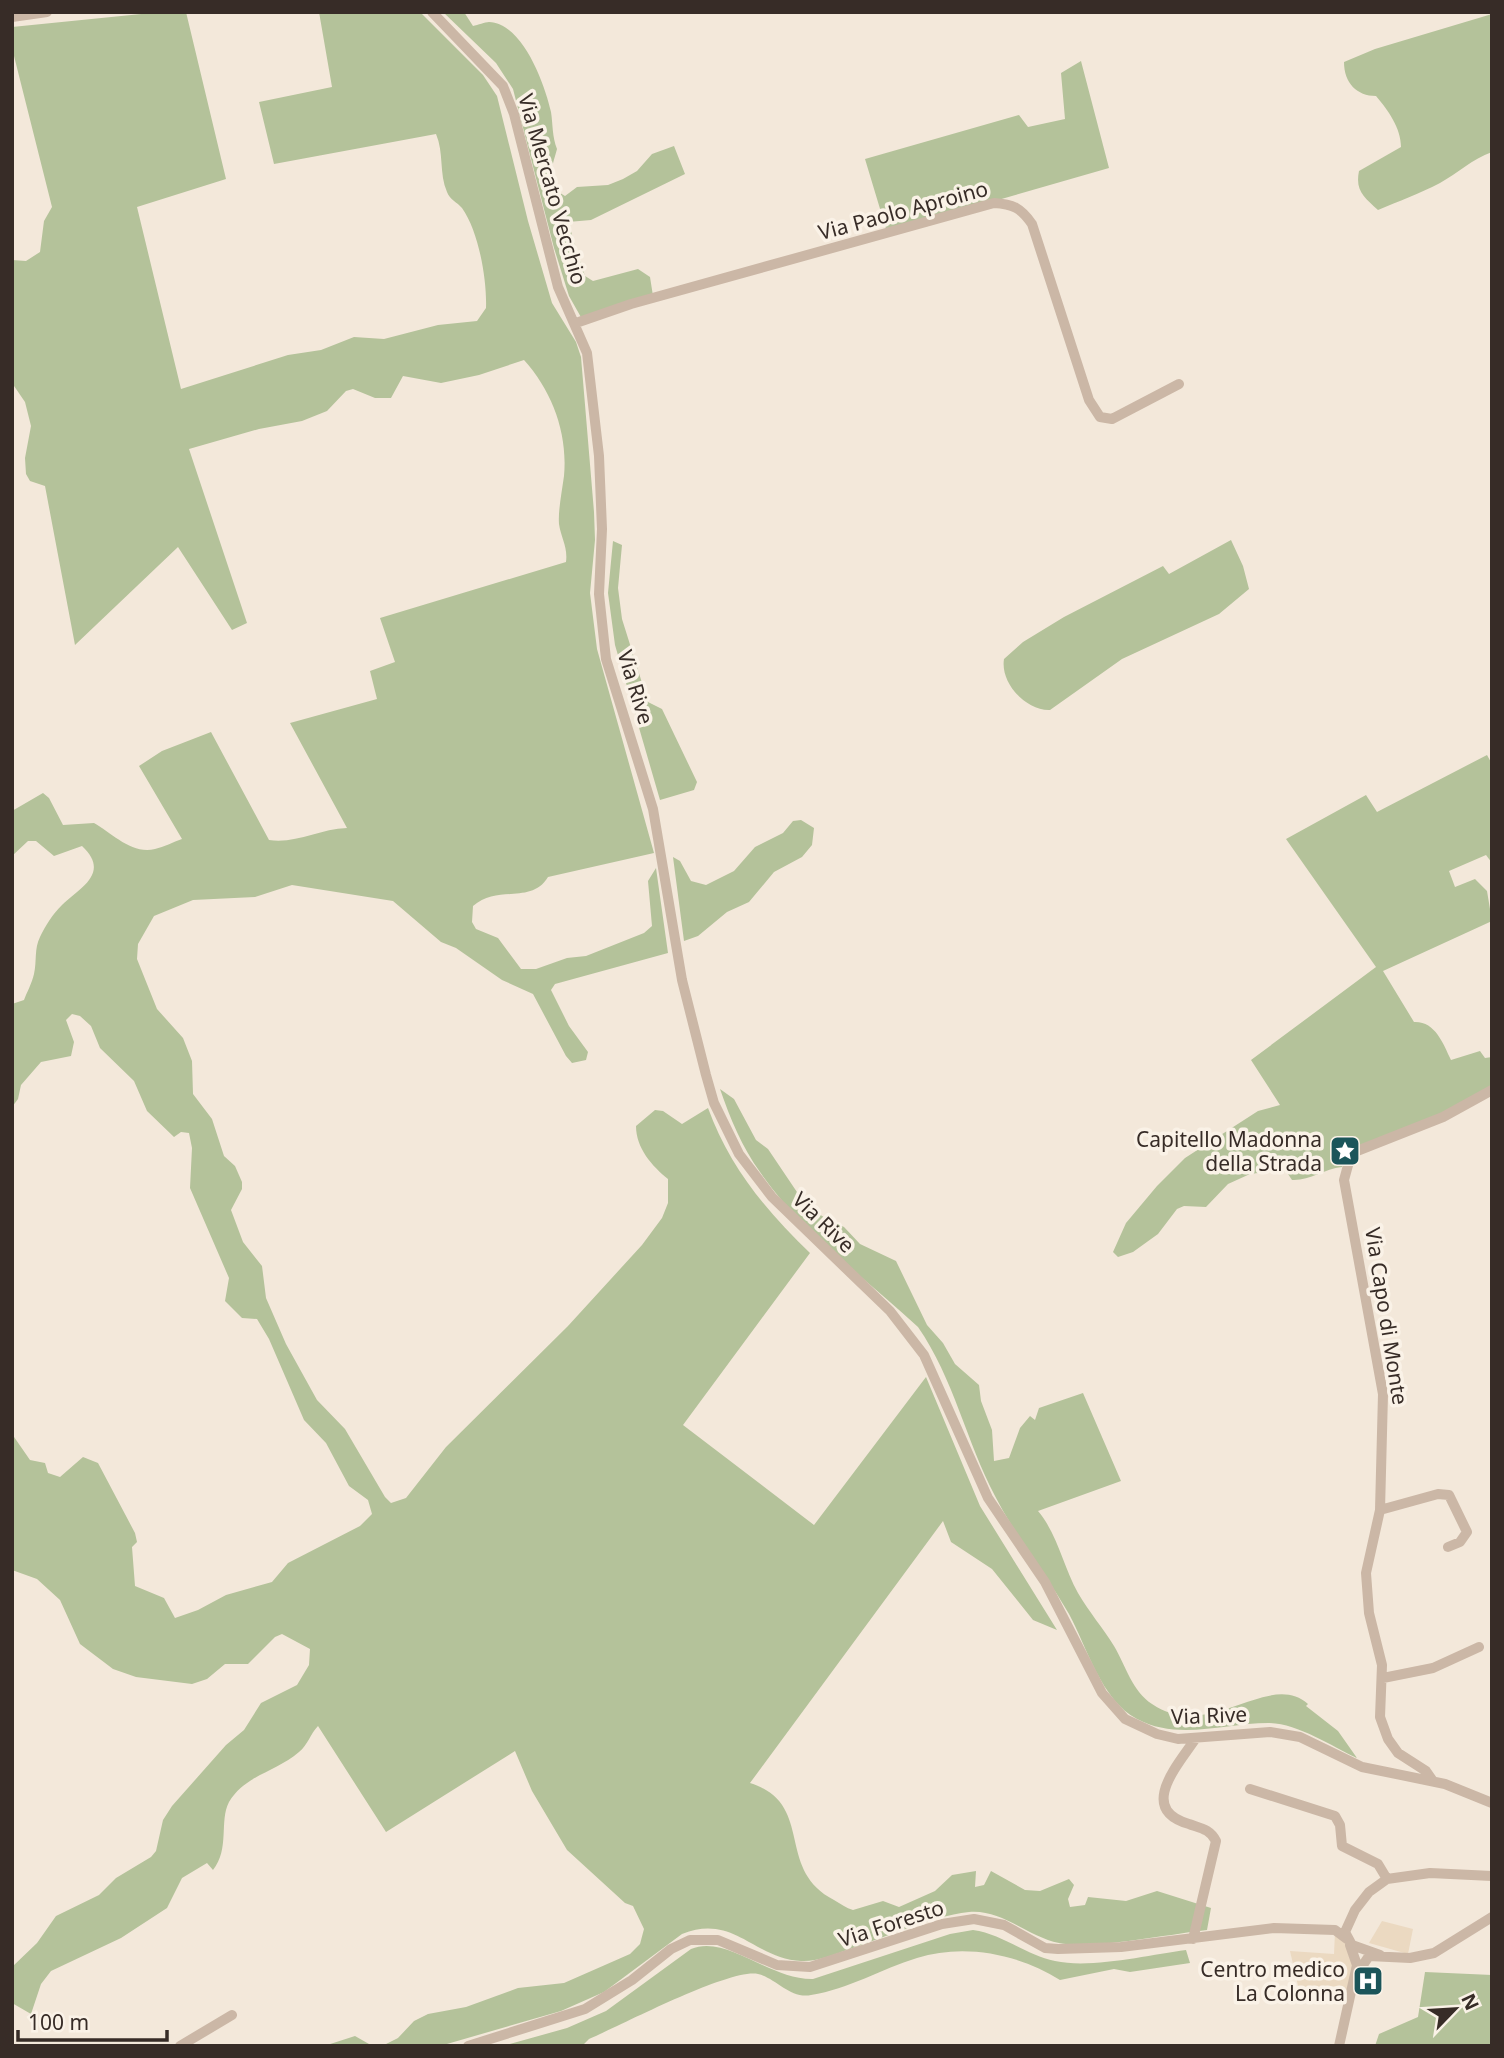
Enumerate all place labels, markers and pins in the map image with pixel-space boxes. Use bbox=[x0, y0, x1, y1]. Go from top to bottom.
place label: Capitello Madonna della Strada bbox=[1136, 1125, 1322, 1177]
place icon: Capitello Madonna della Strada bbox=[1328, 1134, 1362, 1168]
place label: Centro medico La Colonna bbox=[1200, 1955, 1345, 2007]
hospital icon: Centro medico La Colonna bbox=[1351, 1964, 1385, 1998]

